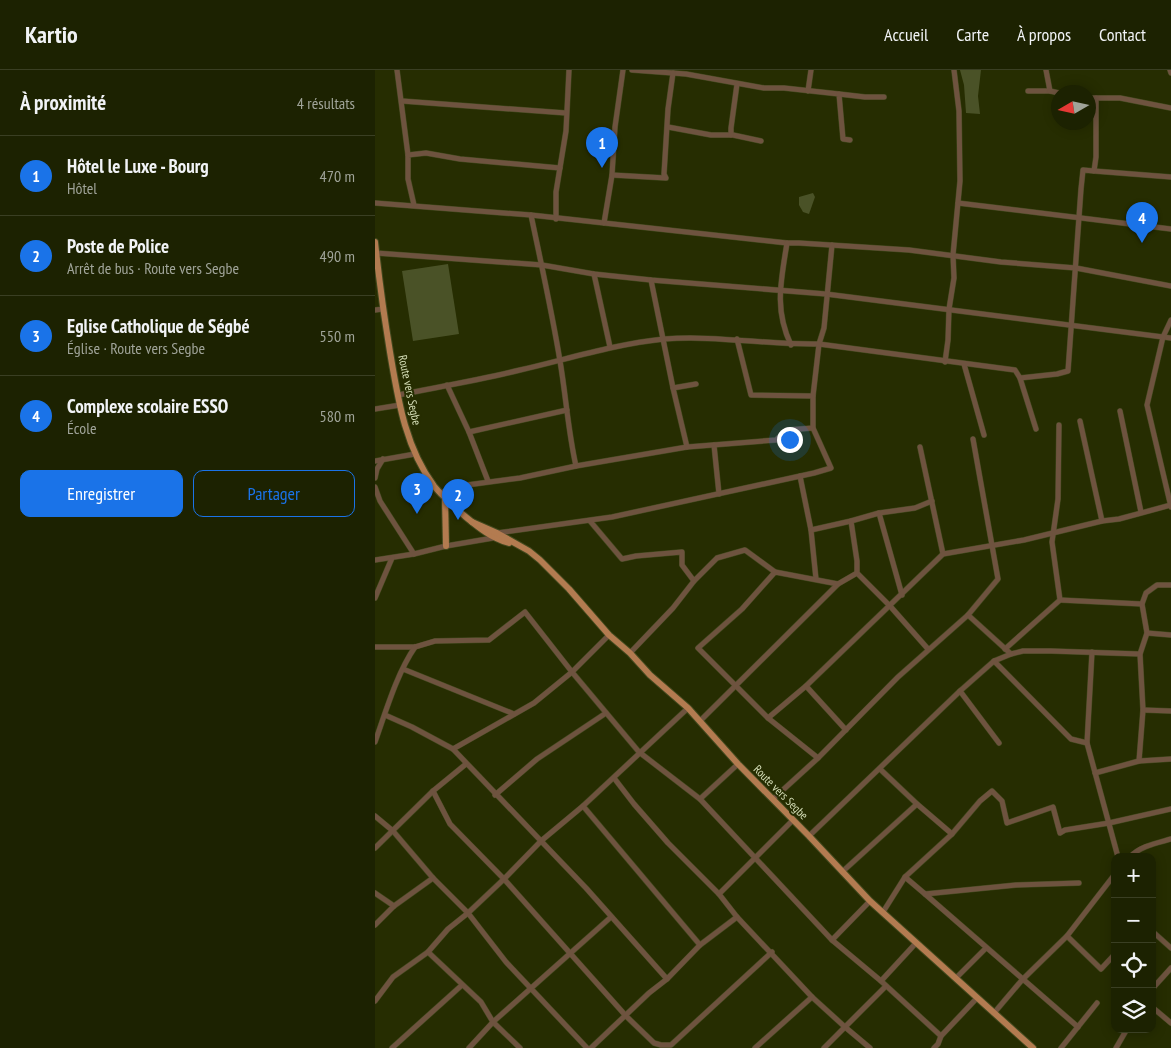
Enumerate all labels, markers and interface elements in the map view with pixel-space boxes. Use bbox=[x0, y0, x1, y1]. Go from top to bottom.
text: Kartio bbox=[25, 19, 78, 50]
text: Accueil bbox=[884, 23, 928, 46]
text: Carte bbox=[956, 23, 989, 46]
text: À propos bbox=[1017, 23, 1071, 46]
text: Contact bbox=[1099, 23, 1146, 46]
north arrow bbox=[1051, 85, 1096, 130]
text: À proximité bbox=[20, 89, 106, 116]
text: 4 résultats bbox=[297, 93, 355, 113]
pin: 1 bbox=[586, 127, 618, 168]
text: Hôtel le Luxe - Bourg bbox=[67, 154, 209, 178]
text: 1 bbox=[32, 166, 40, 186]
text: 470 m bbox=[320, 166, 355, 186]
text: Hôtel bbox=[67, 178, 97, 198]
pin: 4 bbox=[1126, 202, 1158, 243]
text: Poste de Police bbox=[67, 234, 169, 258]
text: 2 bbox=[32, 246, 40, 266]
text: 490 m bbox=[320, 246, 355, 266]
text: Arrêt de bus · Route vers Segbe bbox=[67, 258, 239, 278]
text: Eglise Catholique de Ségbé bbox=[67, 314, 250, 338]
text: 3 bbox=[32, 326, 40, 346]
text: 550 m bbox=[320, 326, 355, 346]
text: Église · Route vers Segbe bbox=[67, 338, 205, 358]
street label: Route vers Segbe bbox=[395, 354, 425, 426]
text: Complexe scolaire ESSO bbox=[67, 394, 228, 418]
text: 4 bbox=[32, 406, 40, 426]
text: 580 m bbox=[320, 406, 355, 426]
text: École bbox=[67, 418, 97, 438]
your location bbox=[777, 427, 803, 453]
button: Enregistrer bbox=[20, 470, 183, 517]
button: Partager bbox=[193, 470, 355, 517]
pin: 3 bbox=[401, 473, 433, 514]
pin: 2 bbox=[442, 479, 474, 520]
street label: Route vers Segbe bbox=[751, 762, 811, 822]
map controls bbox=[1111, 853, 1156, 1033]
button: + bbox=[1111, 853, 1156, 898]
button: − bbox=[1111, 898, 1156, 943]
button: locate bbox=[1111, 943, 1156, 988]
button: layers bbox=[1111, 988, 1156, 1033]

